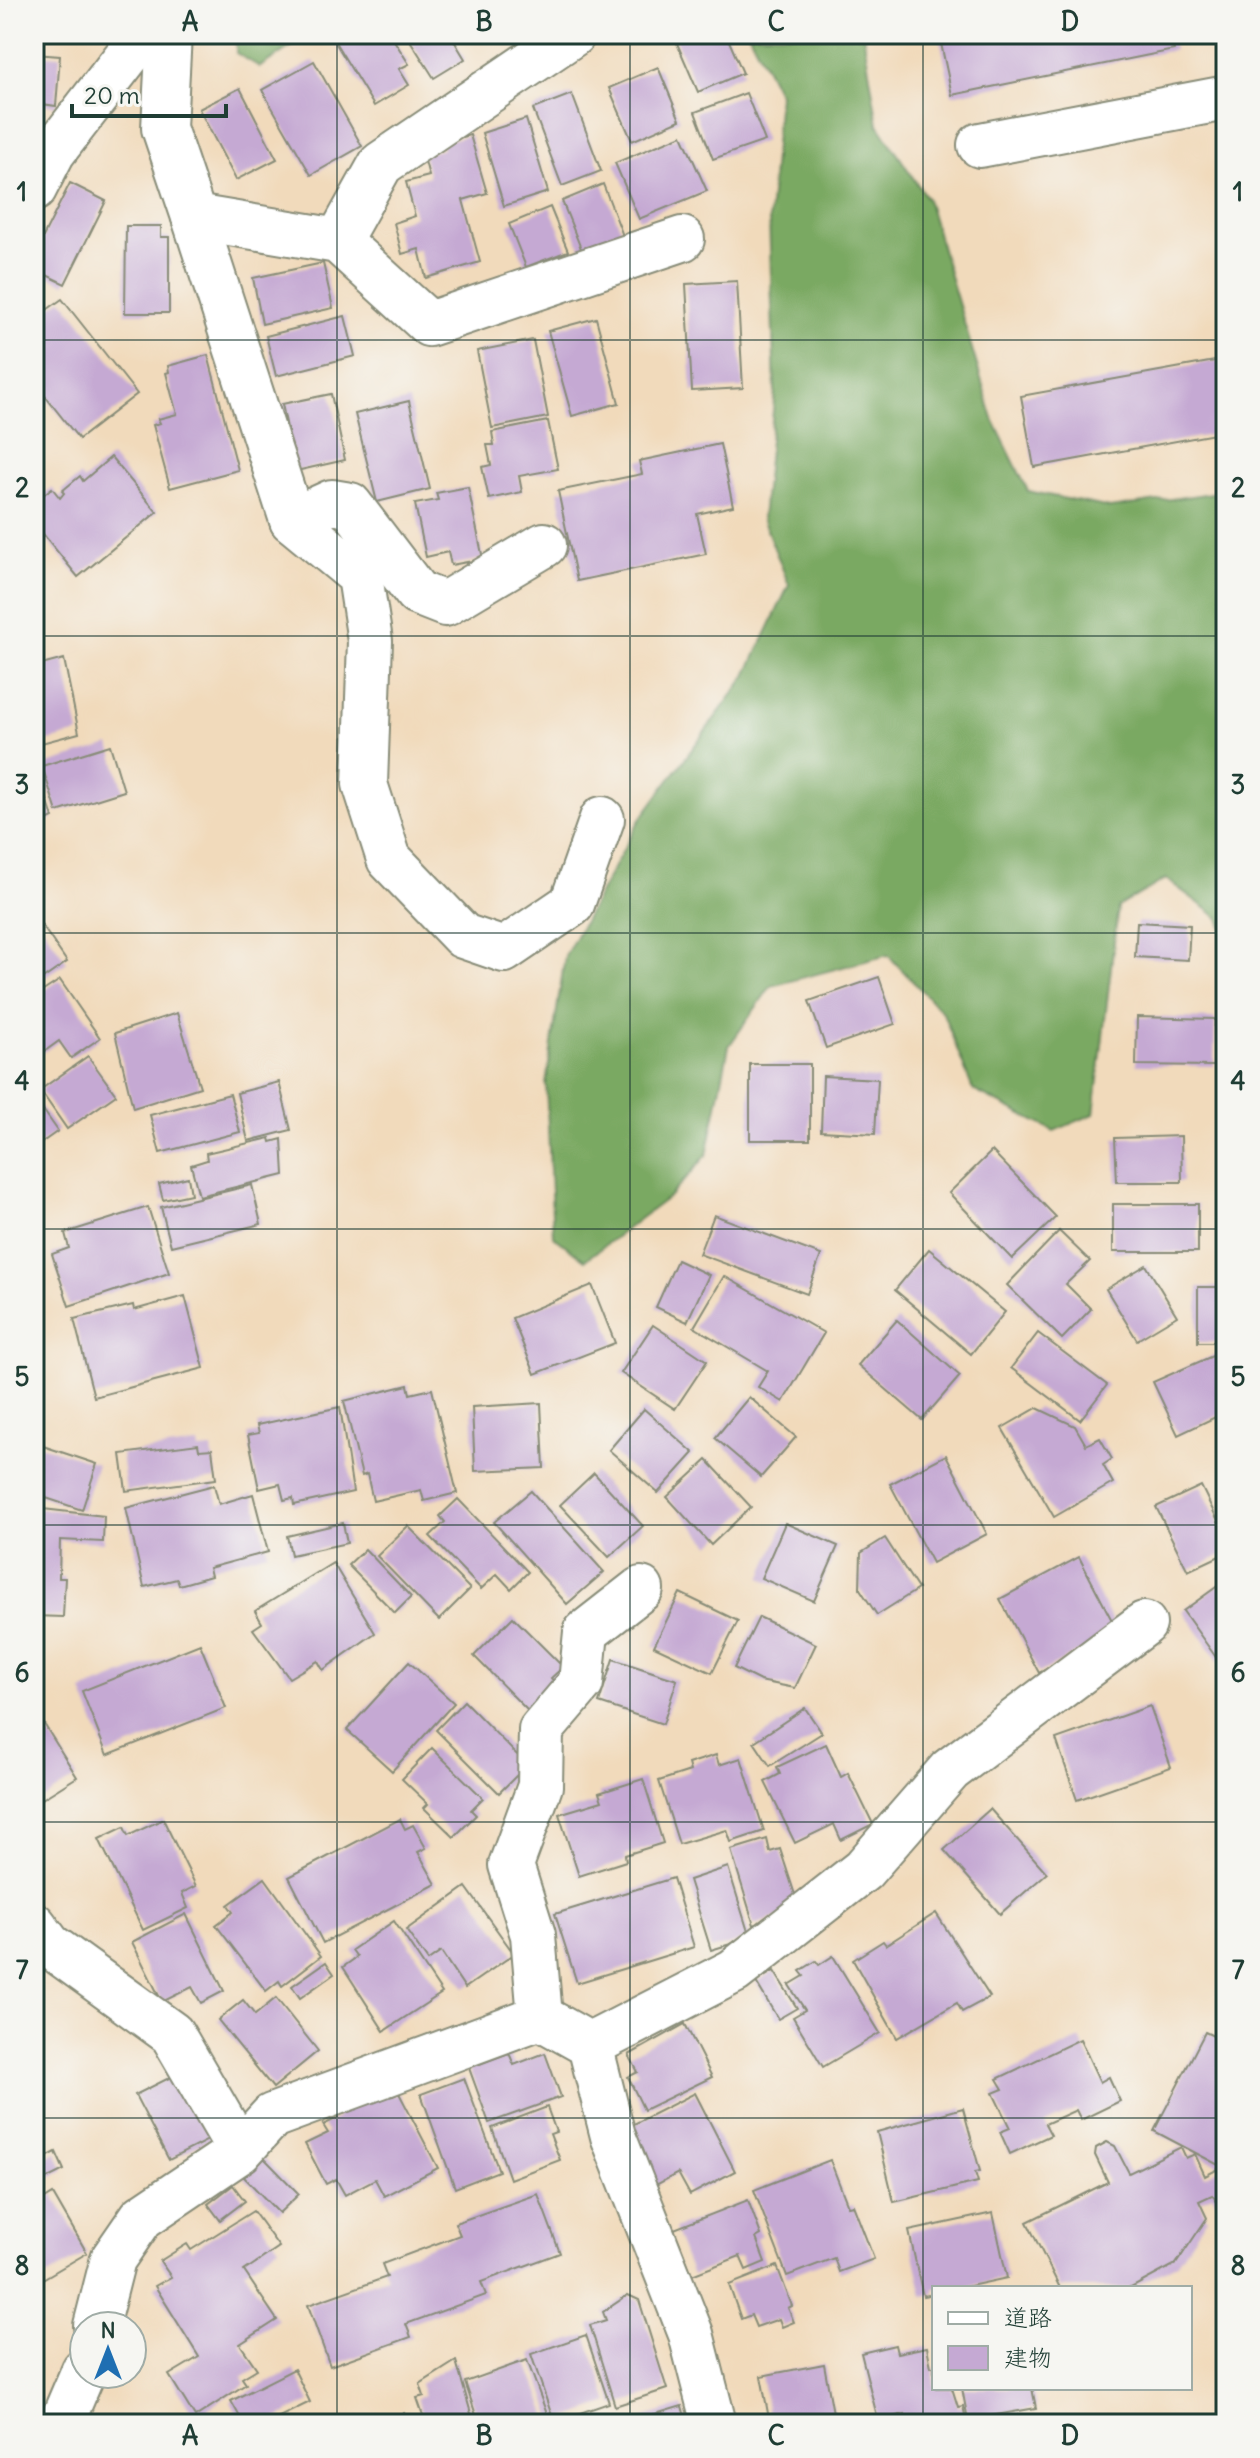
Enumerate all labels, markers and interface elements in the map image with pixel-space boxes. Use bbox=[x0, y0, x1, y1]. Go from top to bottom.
text: A bbox=[182, 5, 199, 38]
text: B bbox=[475, 5, 493, 38]
text: C bbox=[767, 5, 785, 38]
text: D bbox=[1061, 5, 1079, 38]
scale bar bbox=[72, 68, 226, 118]
text: 20 m bbox=[84, 80, 140, 110]
text: 1 bbox=[17, 175, 27, 208]
text: 1 bbox=[1233, 175, 1243, 208]
text: 2 bbox=[15, 471, 29, 504]
text: 2 bbox=[1231, 471, 1245, 504]
text: 3 bbox=[15, 768, 29, 801]
text: 3 bbox=[1231, 768, 1245, 801]
text: 4 bbox=[14, 1064, 30, 1097]
text: 4 bbox=[1230, 1064, 1246, 1097]
text: 5 bbox=[15, 1360, 30, 1393]
text: 5 bbox=[1231, 1360, 1246, 1393]
text: 6 bbox=[14, 1656, 30, 1689]
text: 6 bbox=[1230, 1656, 1246, 1689]
text: 7 bbox=[16, 1953, 29, 1986]
text: 7 bbox=[1232, 1953, 1245, 1986]
text: 8 bbox=[15, 2249, 29, 2282]
text: 8 bbox=[1231, 2249, 1245, 2282]
legend bbox=[932, 2286, 1192, 2390]
text: 道路 bbox=[1004, 2302, 1052, 2332]
north arrow bbox=[68, 2310, 148, 2390]
text: N bbox=[100, 2316, 116, 2344]
text: 建物 bbox=[1004, 2342, 1052, 2372]
text: A bbox=[182, 2419, 199, 2452]
text: B bbox=[475, 2419, 493, 2452]
text: C bbox=[767, 2419, 785, 2452]
text: D bbox=[1061, 2419, 1079, 2452]

